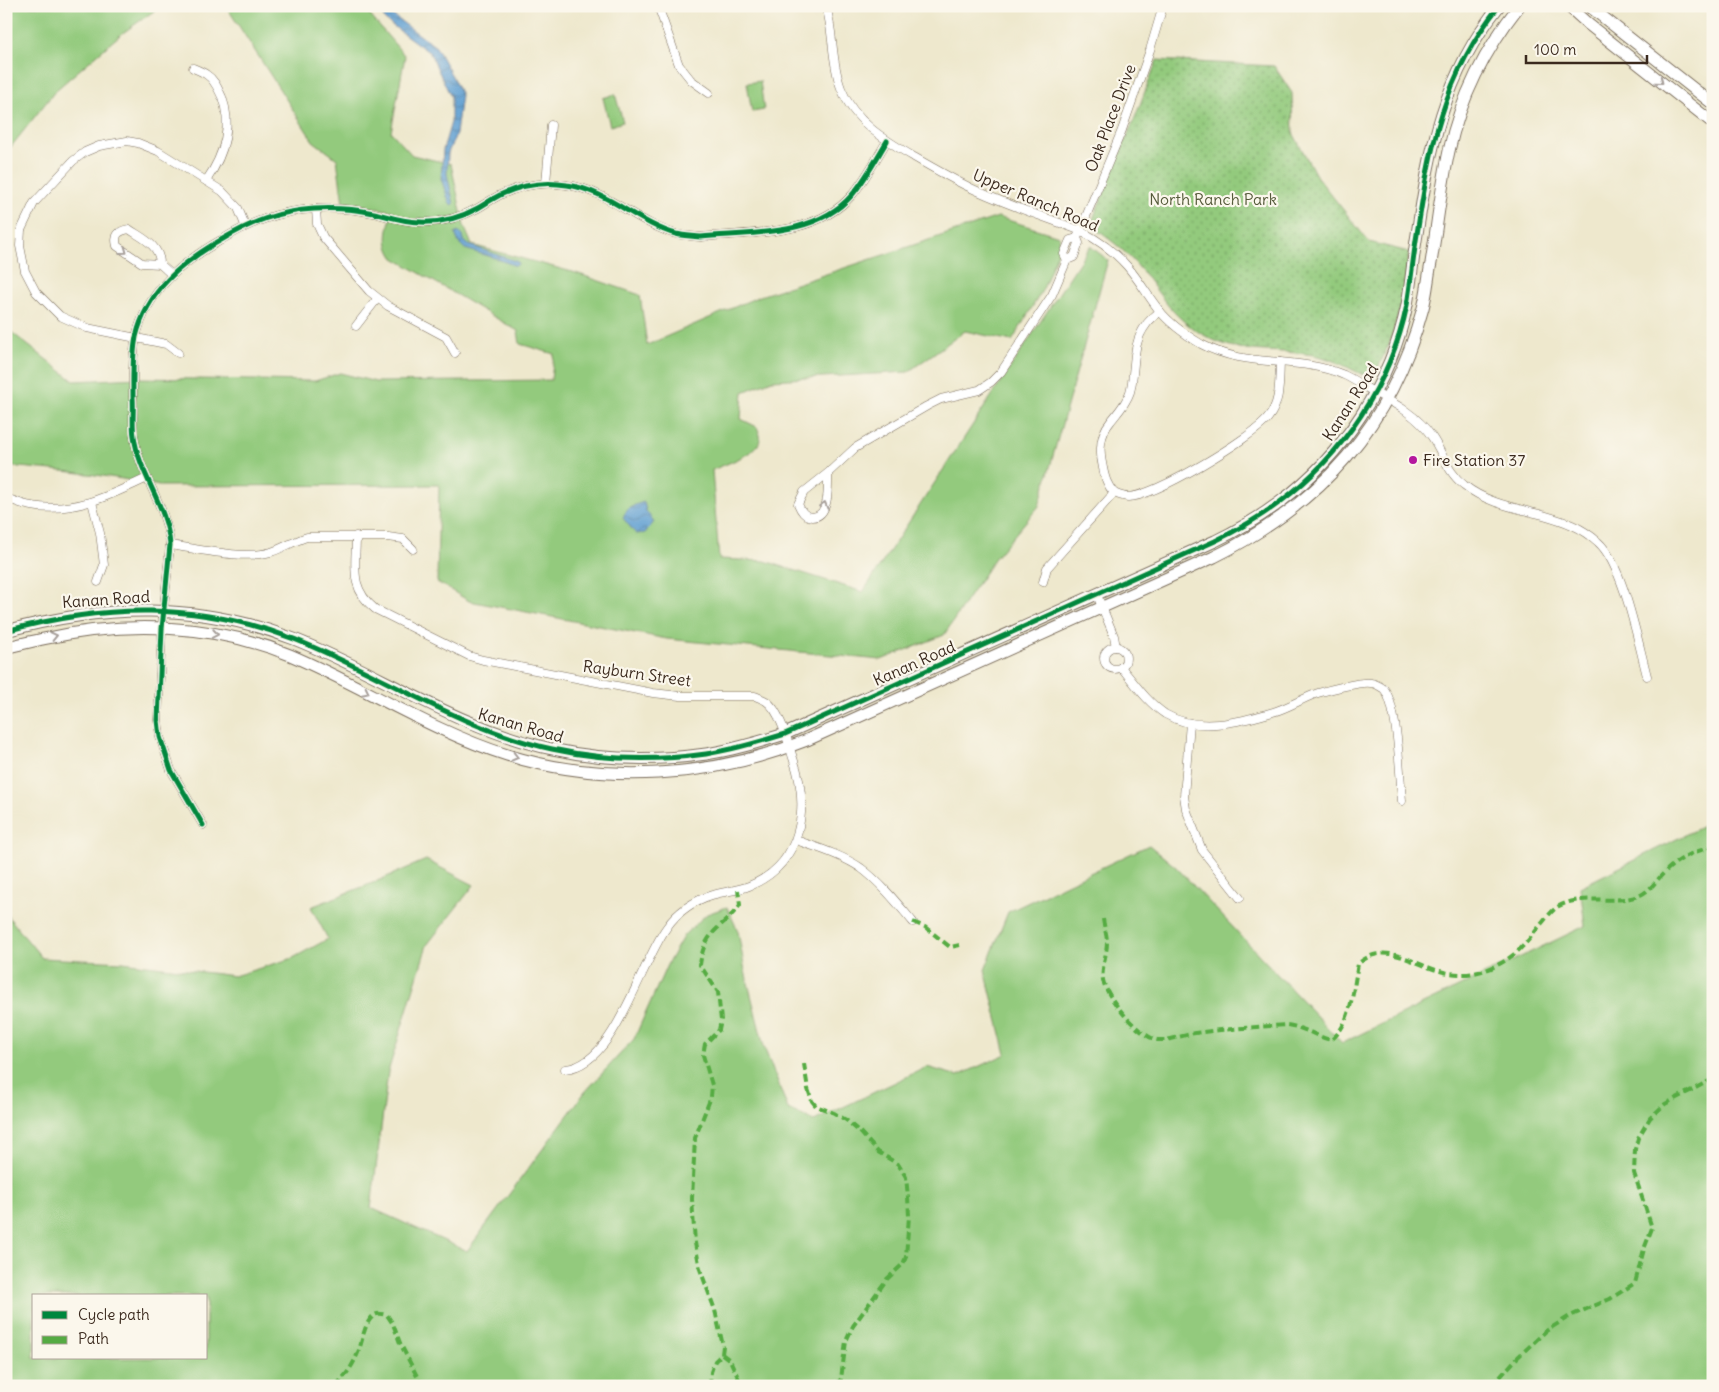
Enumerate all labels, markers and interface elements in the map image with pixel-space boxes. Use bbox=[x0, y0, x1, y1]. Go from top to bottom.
scale bar bbox=[1526, 32, 1648, 64]
text: 100 m bbox=[1534, 40, 1576, 59]
street label: Oak Place Drive bbox=[1080, 61, 1140, 175]
one-way arrow bbox=[1654, 76, 1663, 84]
street label: Upper Ranch Road bbox=[970, 164, 1102, 236]
park label: North Ranch Park bbox=[1149, 189, 1277, 209]
one-way arrow bbox=[118, 245, 127, 253]
street label: Kanan Road bbox=[1318, 360, 1382, 444]
place label: Fire Station 37 bbox=[1423, 450, 1525, 470]
marker: Fire Station 37 bbox=[1407, 454, 1419, 466]
one-way arrow bbox=[818, 502, 828, 510]
street label: Kanan Road bbox=[61, 586, 151, 612]
one-way arrow bbox=[211, 628, 219, 638]
one-way arrow bbox=[49, 632, 58, 642]
street label: Kanan Road bbox=[870, 636, 958, 690]
street label: Rayburn Street bbox=[582, 656, 693, 691]
one-way arrow bbox=[361, 685, 370, 696]
street label: Kanan Road bbox=[476, 703, 566, 747]
one-way arrow bbox=[510, 751, 519, 762]
legend bbox=[32, 1294, 208, 1360]
text: Cycle path bbox=[78, 1305, 150, 1324]
text: Path bbox=[78, 1329, 109, 1348]

